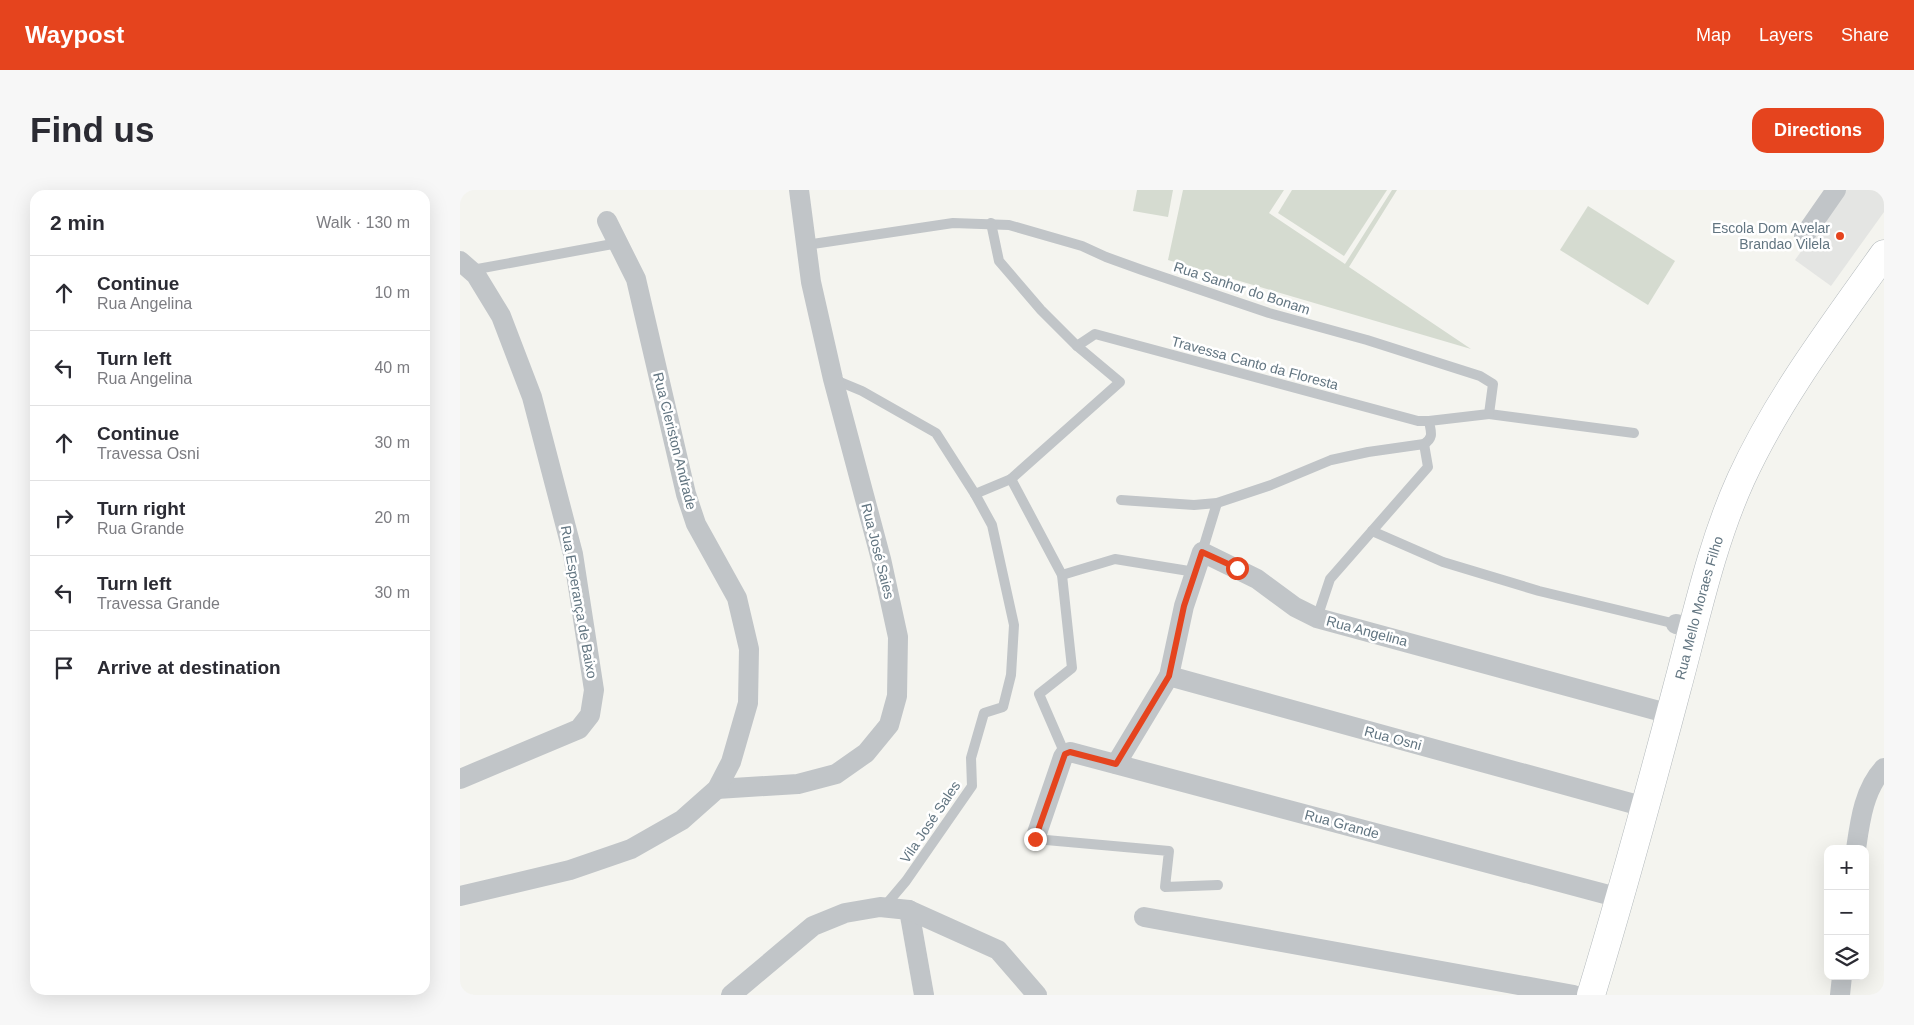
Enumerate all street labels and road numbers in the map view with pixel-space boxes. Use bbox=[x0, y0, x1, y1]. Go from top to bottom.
street label: Rua Sanhor do Bonam bbox=[1172, 258, 1312, 318]
street label: Travessa Canto da Floresta bbox=[1170, 333, 1340, 393]
street label: Rua Cleriston Andrade bbox=[650, 371, 700, 511]
street label: Rua José Saies bbox=[858, 501, 898, 601]
street label: Rua Esperança de Baixo bbox=[558, 524, 600, 680]
street label: Rua Mello Moraes Filho bbox=[1672, 534, 1726, 681]
street label: Rua Angelina bbox=[1325, 612, 1409, 650]
street label: Rua Osni bbox=[1363, 723, 1423, 753]
street label: Vila José Sales bbox=[897, 778, 963, 866]
street label: Rua Grande bbox=[1303, 806, 1381, 842]

